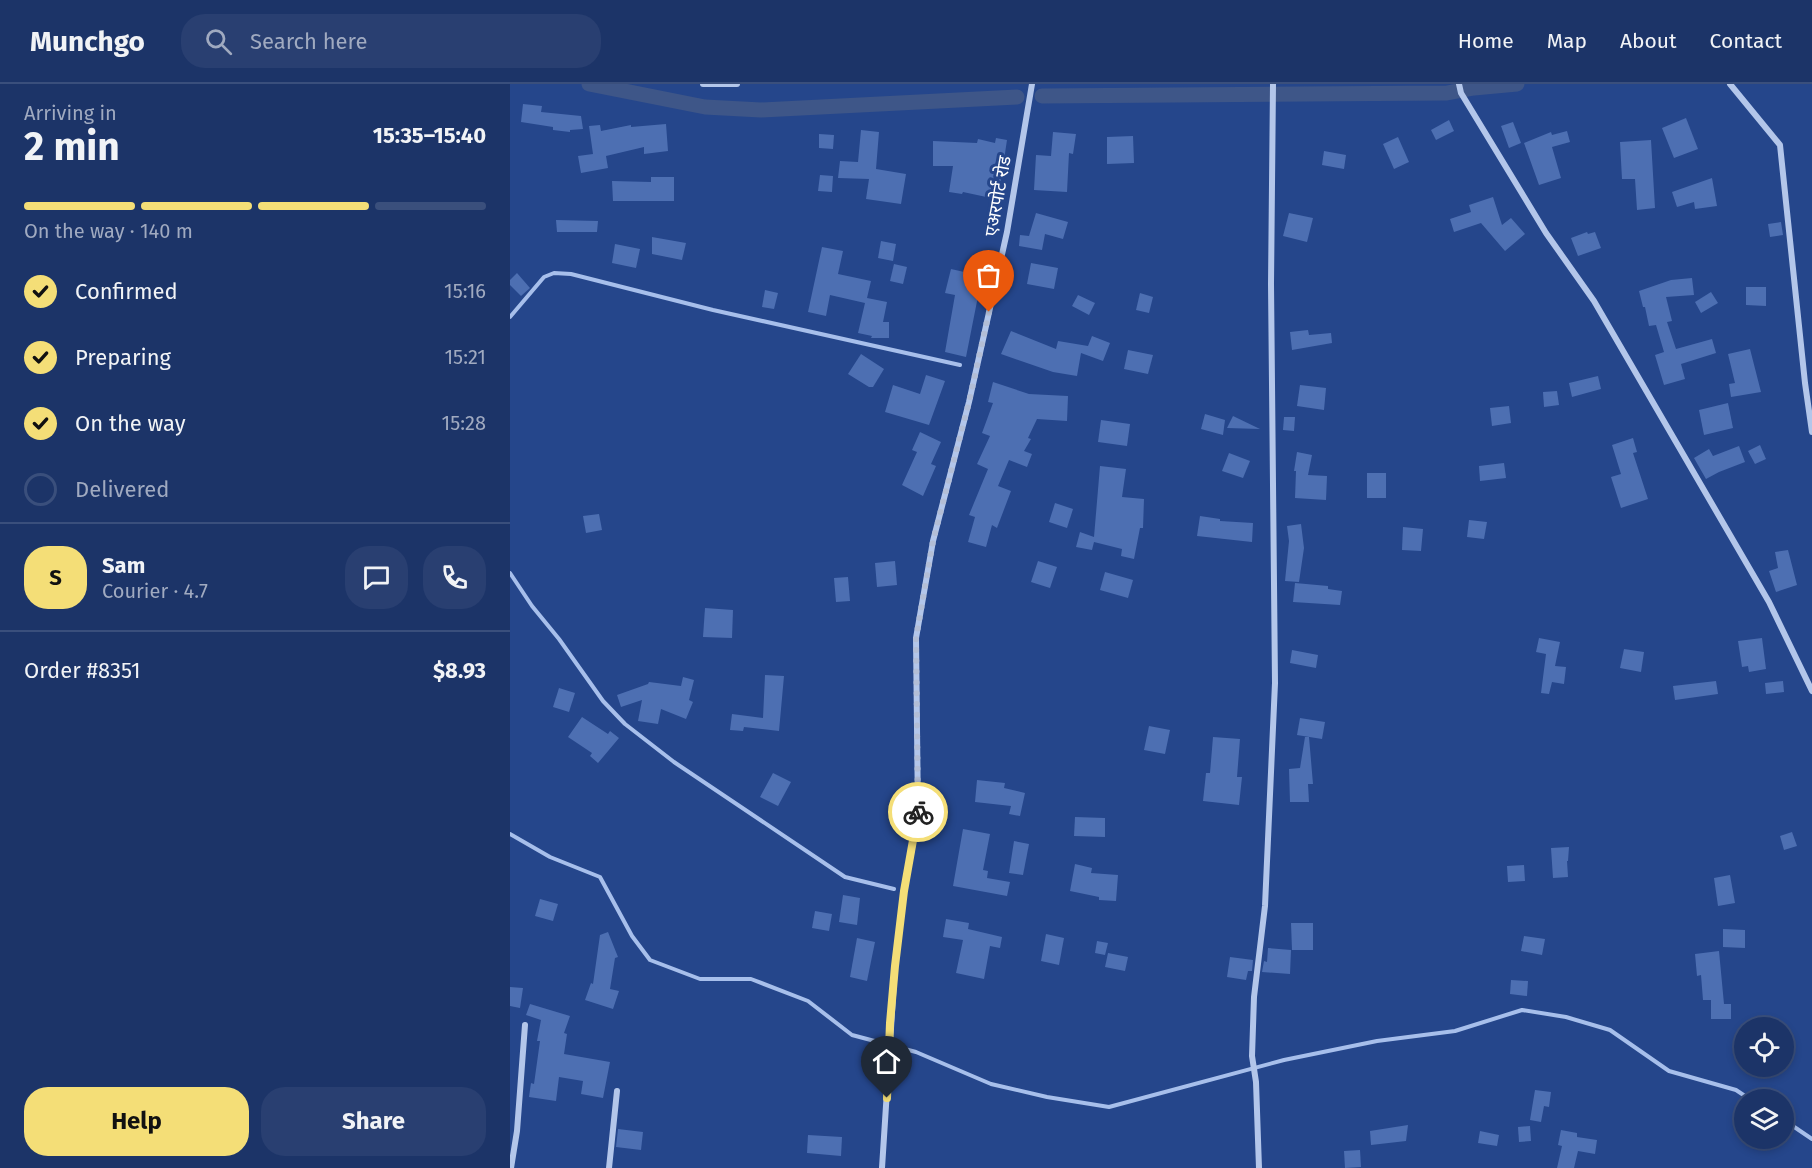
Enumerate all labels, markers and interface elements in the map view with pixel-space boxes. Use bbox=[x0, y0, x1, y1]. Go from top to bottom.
search box bbox=[181, 14, 601, 68]
text: Munchgo bbox=[30, 25, 145, 58]
icon: search bbox=[202, 25, 235, 58]
text: Search here bbox=[250, 28, 367, 55]
text: Home bbox=[1458, 28, 1514, 54]
text: Map bbox=[1547, 28, 1587, 54]
text: About bbox=[1620, 28, 1677, 54]
text: Contact bbox=[1710, 28, 1782, 54]
text: Arriving in bbox=[24, 101, 117, 125]
text: 15:35–15:40 bbox=[373, 122, 486, 149]
text: 2 min bbox=[24, 124, 120, 170]
street label: एअरपोर्ट रोड bbox=[980, 154, 1016, 238]
text: On the way · 140 m bbox=[24, 219, 193, 243]
pin bbox=[963, 250, 1014, 312]
icon: bag bbox=[972, 259, 1005, 292]
icon: check bbox=[24, 275, 57, 308]
text: Confirmed bbox=[75, 278, 178, 305]
text: 15:16 bbox=[444, 279, 486, 303]
icon: check bbox=[24, 341, 57, 374]
text: Preparing bbox=[75, 344, 171, 371]
text: 15:21 bbox=[444, 345, 486, 369]
icon: check bbox=[24, 407, 57, 440]
text: On the way bbox=[75, 410, 186, 437]
text: 15:28 bbox=[442, 411, 486, 435]
text: Delivered bbox=[75, 476, 170, 503]
button: chat bbox=[345, 546, 408, 609]
button: phone bbox=[423, 546, 486, 609]
text: Sam bbox=[102, 552, 145, 579]
text: S bbox=[49, 564, 62, 591]
text: Courier · 4.7 bbox=[102, 579, 208, 603]
text: Order #8351 bbox=[24, 657, 140, 684]
text: $8.93 bbox=[433, 657, 486, 684]
courier bbox=[888, 782, 948, 842]
icon: bike bbox=[902, 796, 935, 829]
map controls bbox=[1734, 1017, 1794, 1149]
button: locate bbox=[1734, 1017, 1794, 1077]
pin bbox=[861, 1036, 912, 1098]
icon: home bbox=[870, 1045, 903, 1078]
button: Help bbox=[24, 1087, 249, 1156]
button: Share bbox=[261, 1087, 486, 1156]
button: layers bbox=[1734, 1089, 1794, 1149]

